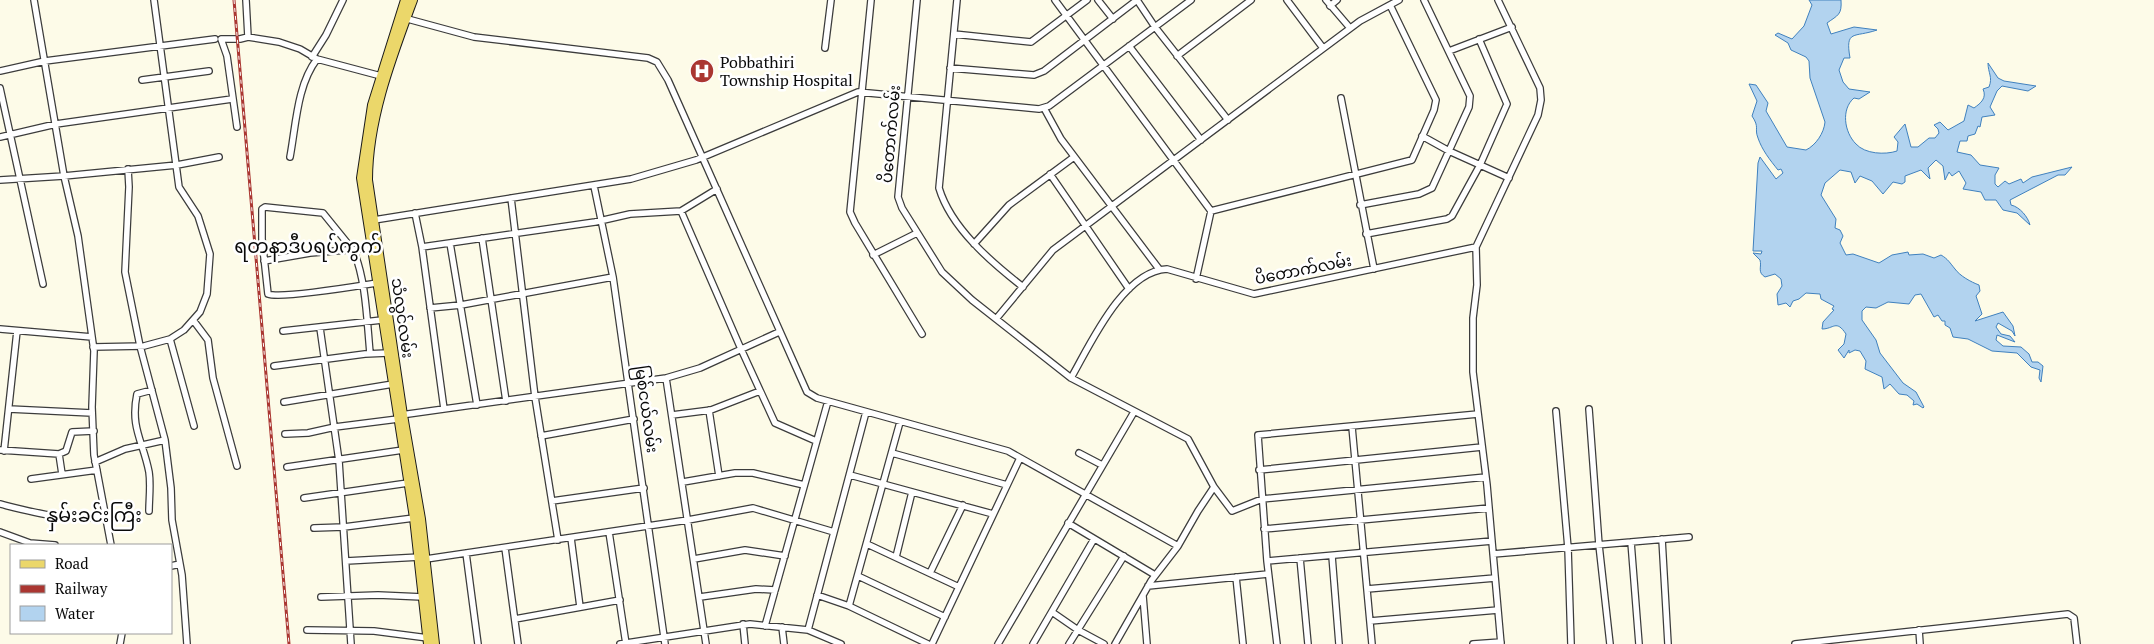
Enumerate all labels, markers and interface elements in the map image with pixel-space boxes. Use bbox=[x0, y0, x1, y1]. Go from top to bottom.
place label: Pobbathiri Township Hospital bbox=[720, 51, 853, 91]
hospital icon: Pobbathiri Township Hospital bbox=[689, 58, 715, 84]
street label: ပိတောက်လမ်း bbox=[875, 84, 905, 184]
district label: ရတနာဒီပရပ်ကွက် bbox=[234, 232, 382, 262]
street label: ပိတောက်လမ်း bbox=[1253, 249, 1353, 289]
street label: သံလွင်လမ်း bbox=[384, 276, 420, 360]
street label: မြစ်ငယ်လမ်း bbox=[627, 364, 664, 455]
district label: နှမ်းခင်းကြီး bbox=[46, 501, 142, 532]
legend bbox=[10, 544, 172, 634]
text: Road bbox=[55, 553, 88, 573]
text: Railway bbox=[55, 578, 108, 598]
text: Water bbox=[55, 603, 95, 623]

